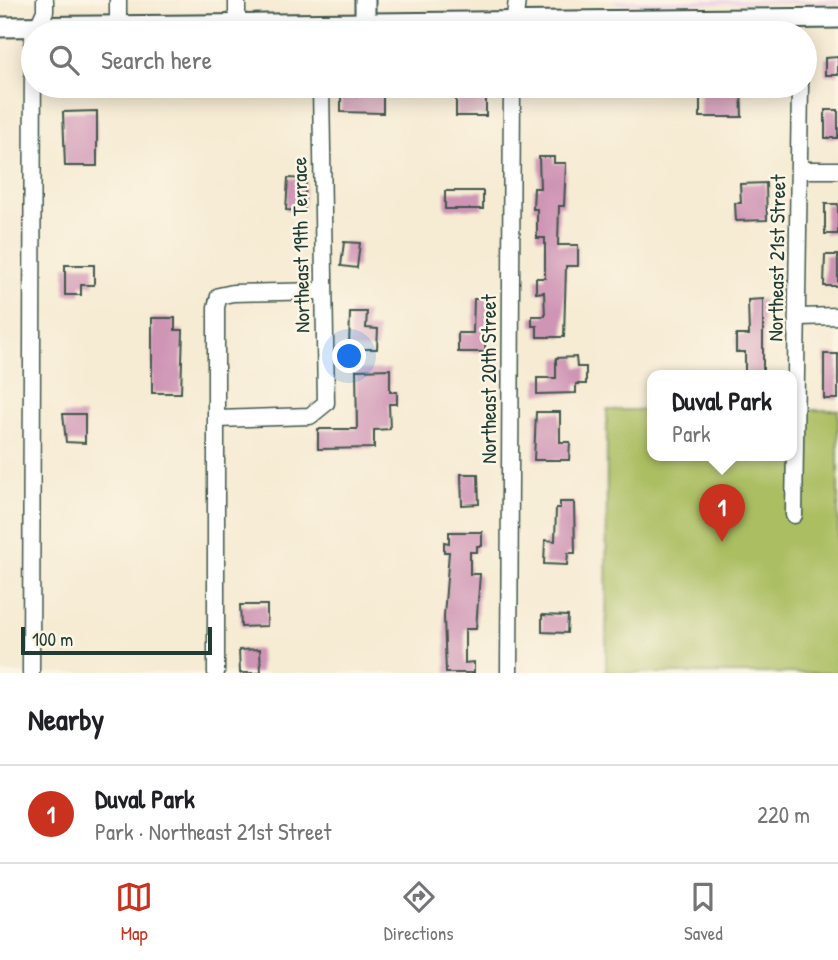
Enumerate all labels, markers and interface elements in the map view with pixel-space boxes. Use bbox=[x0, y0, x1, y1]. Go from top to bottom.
search box bbox=[21, 21, 817, 98]
icon: search bbox=[45, 41, 83, 79]
text: Search here bbox=[101, 42, 212, 77]
street label: Northeast 19th Terrace bbox=[284, 157, 317, 333]
street label: Northeast 21st Street bbox=[761, 173, 792, 342]
street label: Northeast 20th Street bbox=[474, 293, 503, 464]
your location bbox=[332, 339, 366, 373]
popup bbox=[647, 370, 797, 461]
text: Duval Park bbox=[672, 383, 772, 418]
text: Park bbox=[672, 418, 711, 449]
pin: 1 bbox=[699, 484, 745, 542]
scale bar bbox=[21, 624, 212, 656]
text: 100 m bbox=[32, 626, 73, 652]
text: Nearby bbox=[28, 699, 104, 739]
text: Duval Park bbox=[95, 781, 195, 816]
text: 1 bbox=[47, 799, 55, 830]
text: 220 m bbox=[757, 799, 810, 830]
text: Park · Northeast 21st Street bbox=[95, 816, 332, 847]
tab: Map bbox=[115, 878, 153, 946]
tab: Directions bbox=[384, 878, 454, 946]
tab: Saved bbox=[684, 878, 723, 946]

